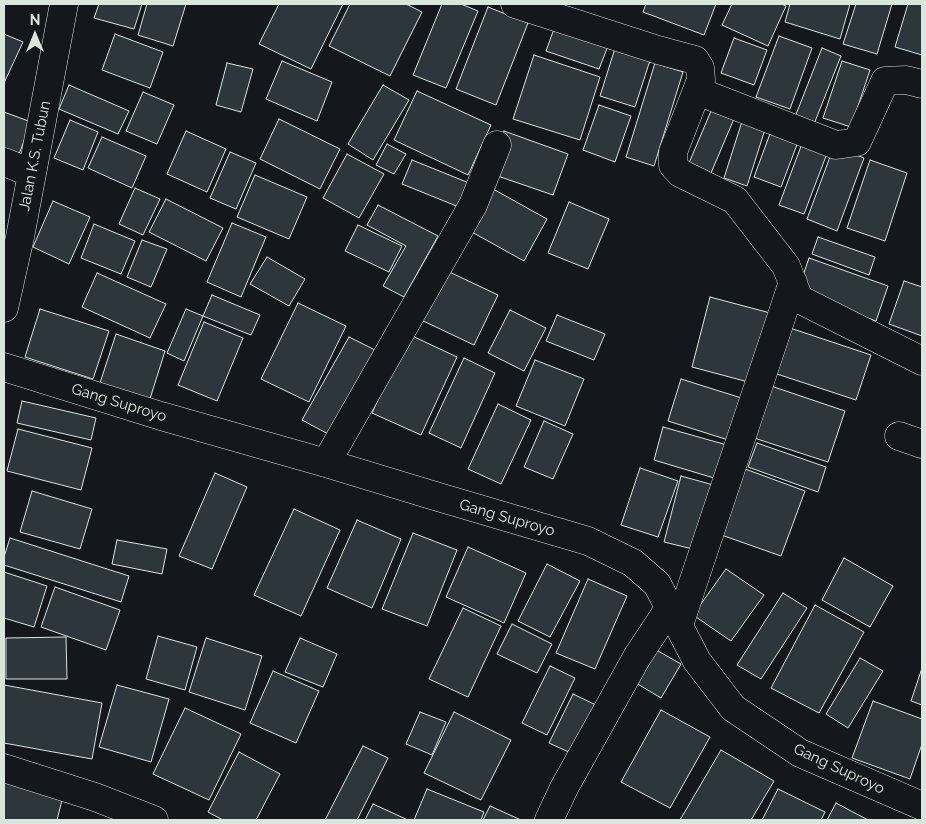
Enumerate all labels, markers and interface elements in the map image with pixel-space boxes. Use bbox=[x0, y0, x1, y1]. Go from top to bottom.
north arrow bbox=[10, 10, 60, 60]
text: N bbox=[30, 12, 40, 28]
street label: Jalan K.S. Tubun bbox=[15, 99, 55, 213]
street label: Gang Suproyo bbox=[69, 380, 169, 426]
street label: Gang Suproyo bbox=[457, 496, 557, 540]
street label: Gang Suproyo bbox=[791, 740, 887, 798]

